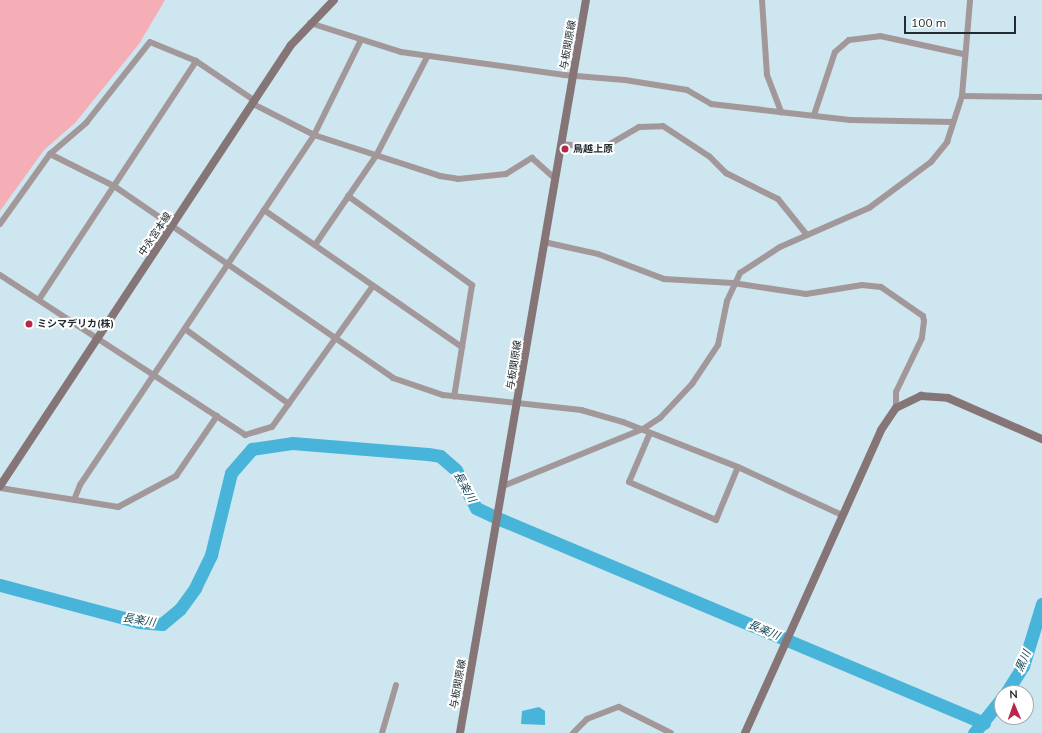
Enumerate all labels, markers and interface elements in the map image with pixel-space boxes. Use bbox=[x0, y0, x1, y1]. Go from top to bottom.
scale bar bbox=[906, 8, 1018, 34]
text: 100 m bbox=[911, 15, 946, 30]
street label: 与板関原線 bbox=[558, 19, 578, 71]
place label: 鳥越上原 bbox=[573, 143, 613, 155]
marker: 鳥越上原 bbox=[560, 144, 570, 154]
street label: 中永宮本線 bbox=[136, 210, 174, 258]
place label: ミシマデリカ(株) bbox=[37, 318, 114, 330]
marker: ミシマデリカ(株) bbox=[24, 319, 34, 329]
street label: 与板関原線 bbox=[504, 339, 524, 391]
water label: 長楽川 bbox=[451, 469, 479, 505]
water label: 長楽川 bbox=[122, 611, 156, 629]
water label: 長楽川 bbox=[746, 617, 782, 643]
water label: 黒川 bbox=[1013, 648, 1033, 674]
street label: 与板関原線 bbox=[448, 658, 468, 710]
north arrow bbox=[994, 685, 1034, 725]
text: N bbox=[1009, 687, 1018, 701]

